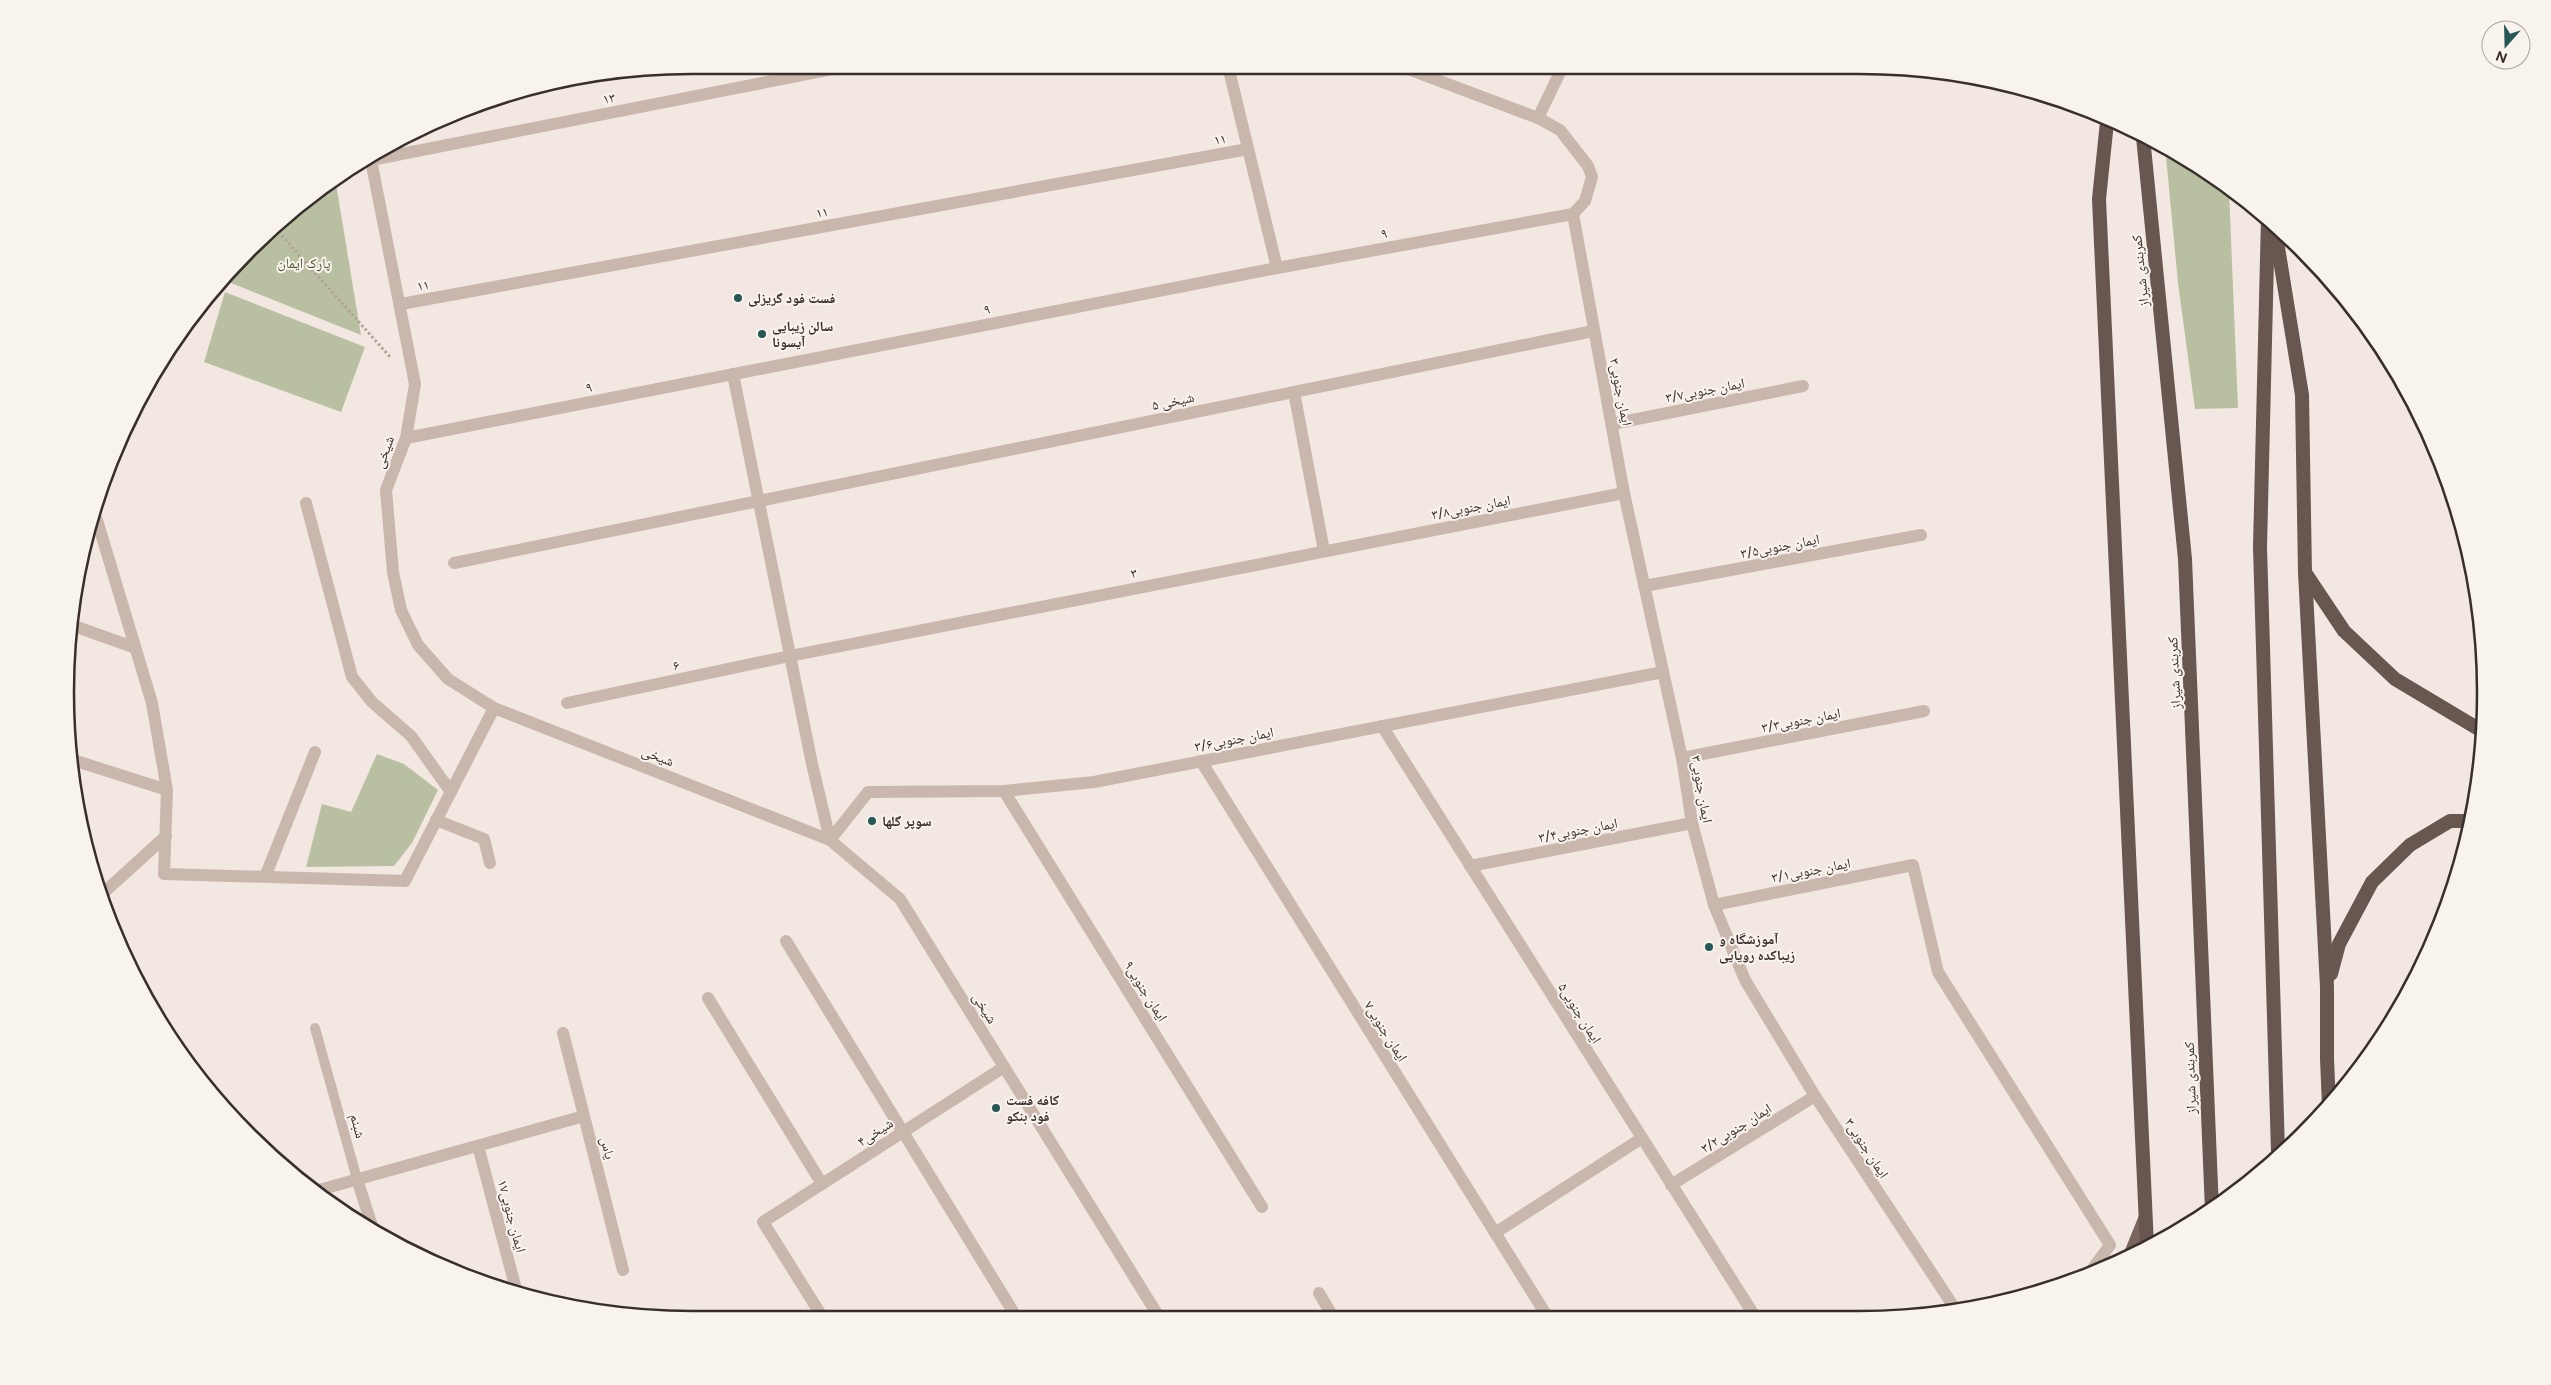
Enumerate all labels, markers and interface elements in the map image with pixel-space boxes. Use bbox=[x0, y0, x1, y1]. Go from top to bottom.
north arrow bbox=[2481, 20, 2531, 70]
text: N bbox=[2494, 47, 2510, 67]
street label: ۱۳ bbox=[601, 89, 617, 108]
street label: ۱۱ bbox=[1212, 130, 1228, 149]
street label: ۱۱ bbox=[814, 203, 830, 222]
street label: ۹ bbox=[1380, 225, 1389, 242]
street label: کمربندی شیراز bbox=[2128, 234, 2153, 309]
park label: پارک ایمان bbox=[278, 255, 331, 272]
street label: ۱۱ bbox=[415, 276, 431, 295]
place label: فست فود گریزلی bbox=[748, 290, 836, 307]
marker: فست فود گریزلی bbox=[732, 292, 744, 304]
street label: ۹ bbox=[982, 301, 992, 318]
place label: سالن زیبایی آیسونا bbox=[772, 318, 833, 351]
marker: سالن زیبایی آیسونا bbox=[756, 328, 768, 340]
street label: ایمان جنوبی۳ bbox=[1606, 357, 1635, 427]
street label: ایمان جنوبی۳/۷ bbox=[1664, 374, 1746, 406]
street label: ۹ bbox=[584, 379, 594, 396]
street label: شیخی ۵ bbox=[1150, 389, 1196, 414]
street label: شیخی bbox=[371, 434, 398, 471]
street label: ایمان جنوبی۳/۸ bbox=[1430, 491, 1512, 523]
street label: ایمان جنوبی۳/۵ bbox=[1739, 530, 1821, 562]
street label: ۳ bbox=[1129, 565, 1139, 582]
street label: کمربندی شیراز bbox=[2164, 636, 2185, 711]
street label: ۶ bbox=[671, 657, 681, 674]
street label: ایمان جنوبی۳/۳ bbox=[1760, 704, 1842, 736]
street label: ایمان جنوبی۳/۶ bbox=[1193, 723, 1275, 755]
street label: شیخی bbox=[639, 743, 676, 770]
street label: ایمان جنوبی۳ bbox=[1687, 754, 1716, 824]
place label: سوپر گلها bbox=[882, 813, 932, 830]
street label: ایمان جنوبی۳/۴ bbox=[1537, 814, 1619, 846]
marker: سوپر گلها bbox=[866, 815, 878, 827]
street label: ایمان جنوبی۳/۱ bbox=[1770, 854, 1852, 886]
place label: آموزشگاه و زیباکده رویایی bbox=[1719, 931, 1795, 964]
marker: آموزشگاه و زیباکده رویایی bbox=[1703, 941, 1715, 953]
street label: ایمان جنوبی۹ bbox=[1120, 958, 1171, 1025]
street label: ایمان جنوبی۵ bbox=[1554, 980, 1605, 1047]
street label: شیخی bbox=[969, 990, 1001, 1027]
street label: ایمان جنوبی۷ bbox=[1360, 998, 1411, 1065]
street label: کمربندی شیراز bbox=[2181, 1041, 2200, 1116]
place label: کافه فست فود بنکو bbox=[1006, 1092, 1059, 1125]
street label: ایمان جنوبی۳/۲ bbox=[1698, 1100, 1775, 1157]
marker: کافه فست فود بنکو bbox=[990, 1102, 1002, 1114]
street label: شبنم bbox=[345, 1112, 369, 1141]
street label: شیخی۴ bbox=[854, 1115, 896, 1150]
street label: ایمان جنوبی۳ bbox=[1841, 1115, 1892, 1182]
street label: یاس bbox=[597, 1135, 619, 1161]
street label: ایمان جنوبی۱۷ bbox=[494, 1178, 529, 1254]

